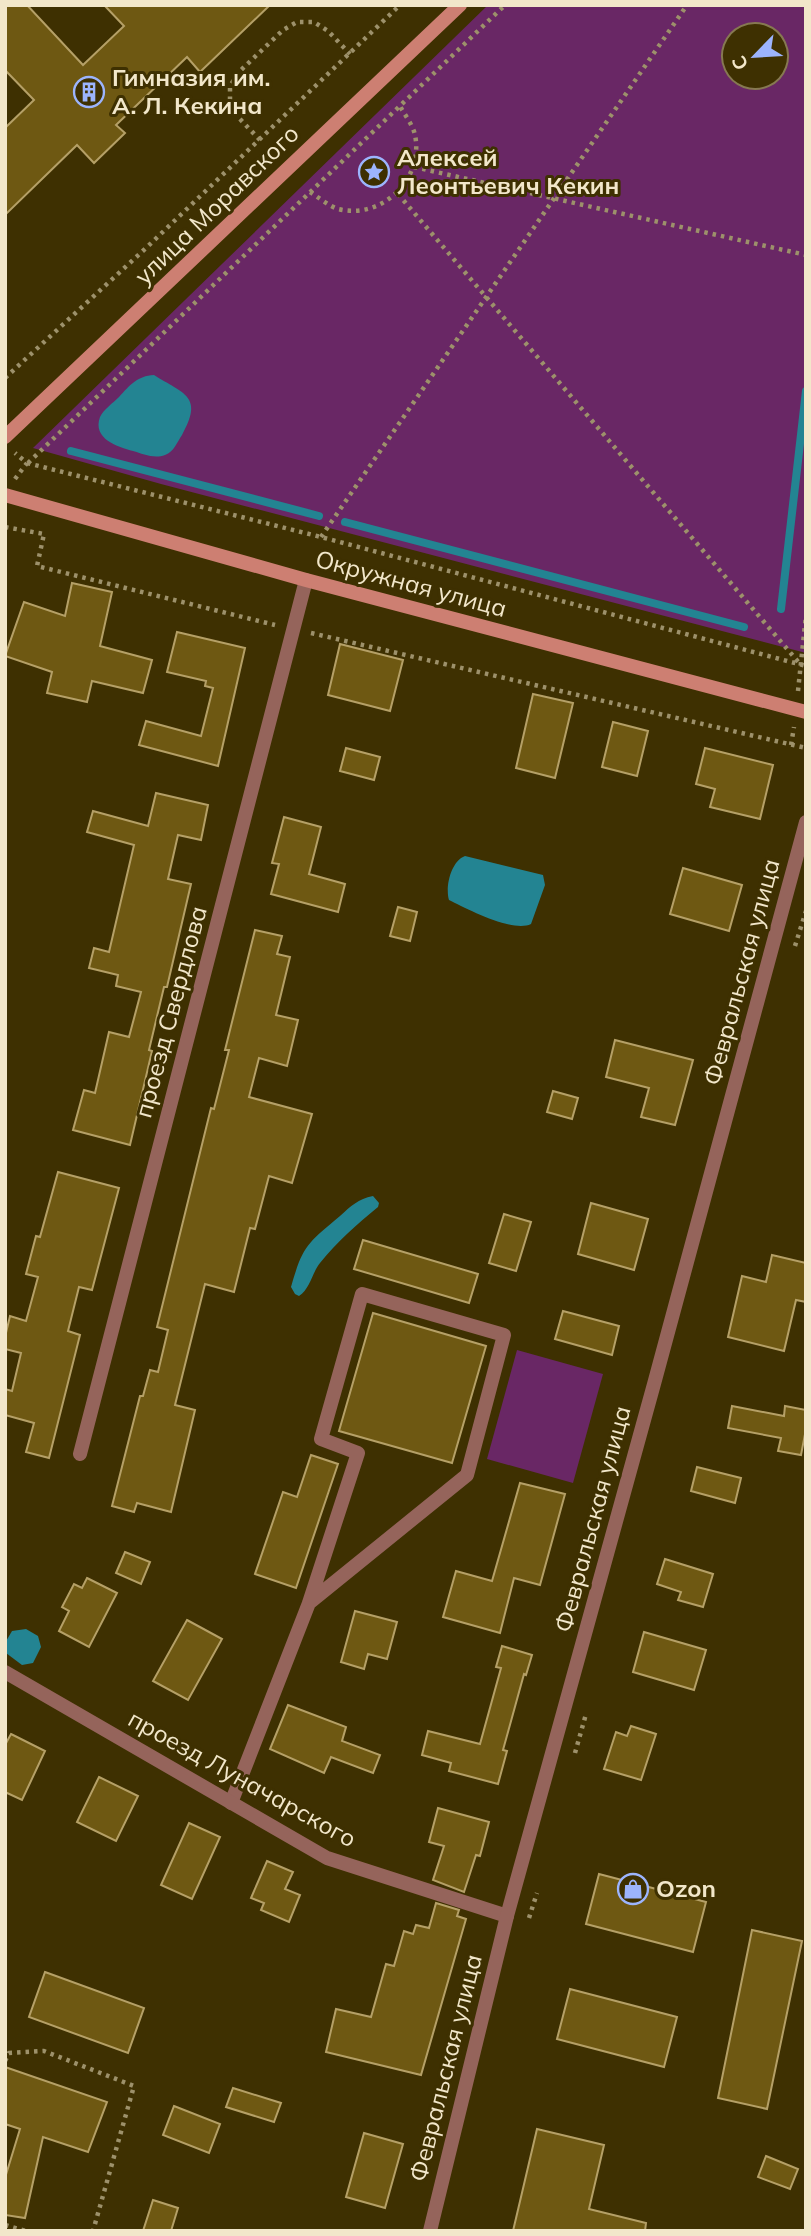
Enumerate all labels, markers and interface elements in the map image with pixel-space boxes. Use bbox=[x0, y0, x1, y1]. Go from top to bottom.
north arrow bbox=[720, 21, 790, 91]
text: С bbox=[726, 52, 753, 74]
place label: Гимназия им. А. Л. Кекина bbox=[112, 62, 271, 120]
building icon: Гимназия им. А. Л. Кекина bbox=[72, 75, 106, 109]
street label: улица Моравского bbox=[128, 118, 305, 290]
place label: Алексей Леонтьевич Кекин bbox=[397, 142, 619, 200]
place icon: Алексей Леонтьевич Кекин bbox=[357, 155, 391, 189]
street label: Окружная улица bbox=[312, 543, 510, 623]
street label: Февральская улица bbox=[696, 855, 786, 1088]
street label: проезд Свердлова bbox=[127, 903, 213, 1121]
street label: Февральская улица bbox=[547, 1402, 637, 1635]
street label: проезд Луначарского bbox=[123, 1703, 362, 1853]
shop icon: Ozon bbox=[616, 1872, 650, 1906]
place label: Ozon bbox=[656, 1873, 716, 1903]
street label: Февральская улица bbox=[402, 1951, 488, 2184]

